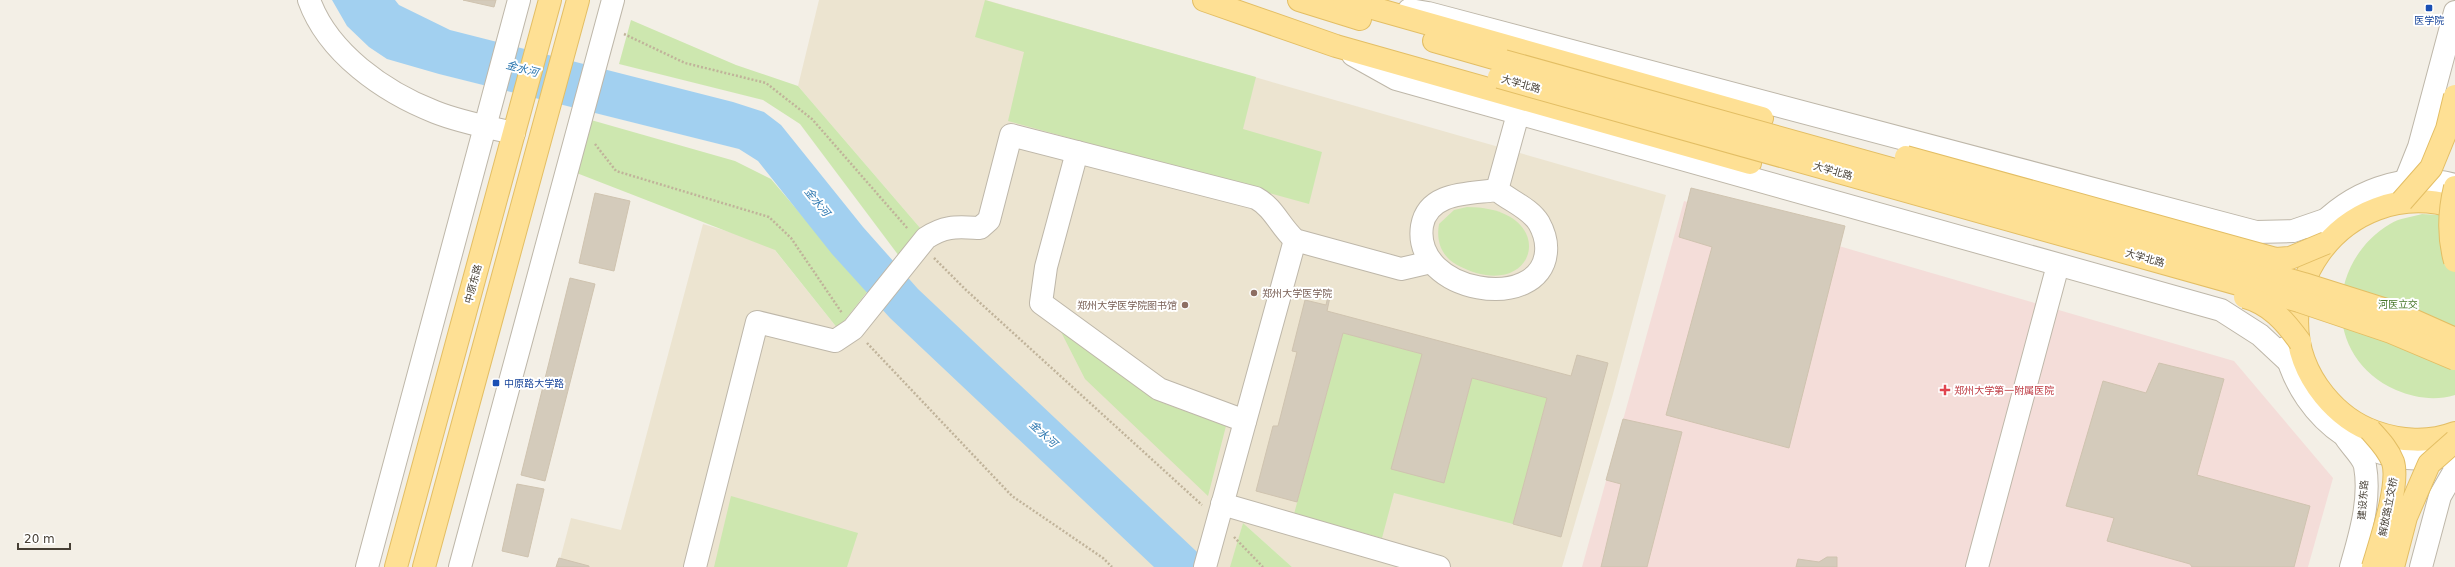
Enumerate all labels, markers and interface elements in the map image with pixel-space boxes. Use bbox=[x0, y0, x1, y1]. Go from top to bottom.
marker: 医学院 bbox=[2424, 3, 2434, 13]
place label: 医学院 bbox=[2414, 15, 2444, 26]
water label: 金水河 bbox=[504, 58, 542, 80]
street label: 大学北路 bbox=[1500, 73, 1542, 95]
street label: 大学北路 bbox=[1812, 160, 1854, 182]
water label: 金水河 bbox=[802, 185, 834, 220]
street label: 大学北路 bbox=[2124, 247, 2166, 269]
street label: 中原东路 bbox=[463, 263, 483, 305]
marker: 郑州大学医学院 bbox=[1249, 288, 1259, 298]
place label: 郑州大学医学院 bbox=[1262, 288, 1332, 299]
park label: 河医立交 bbox=[2378, 299, 2418, 310]
place label: 郑州大学医学院图书馆 bbox=[1077, 300, 1177, 311]
marker: 郑州大学医学院图书馆 bbox=[1180, 300, 1190, 310]
marker: 中原路大学路 bbox=[491, 378, 501, 388]
place label: 中原路大学路 bbox=[504, 378, 564, 389]
marker: 郑州大学第一附属医院 bbox=[1939, 384, 1951, 396]
place label: 郑州大学第一附属医院 bbox=[1954, 385, 2054, 396]
water label: 金水河 bbox=[1026, 418, 1061, 451]
street label: 解放路立交桥 bbox=[2377, 477, 2399, 537]
street label: 建设东路 bbox=[2356, 480, 2370, 520]
scale bar bbox=[18, 525, 70, 551]
text: 20 m bbox=[24, 532, 55, 546]

